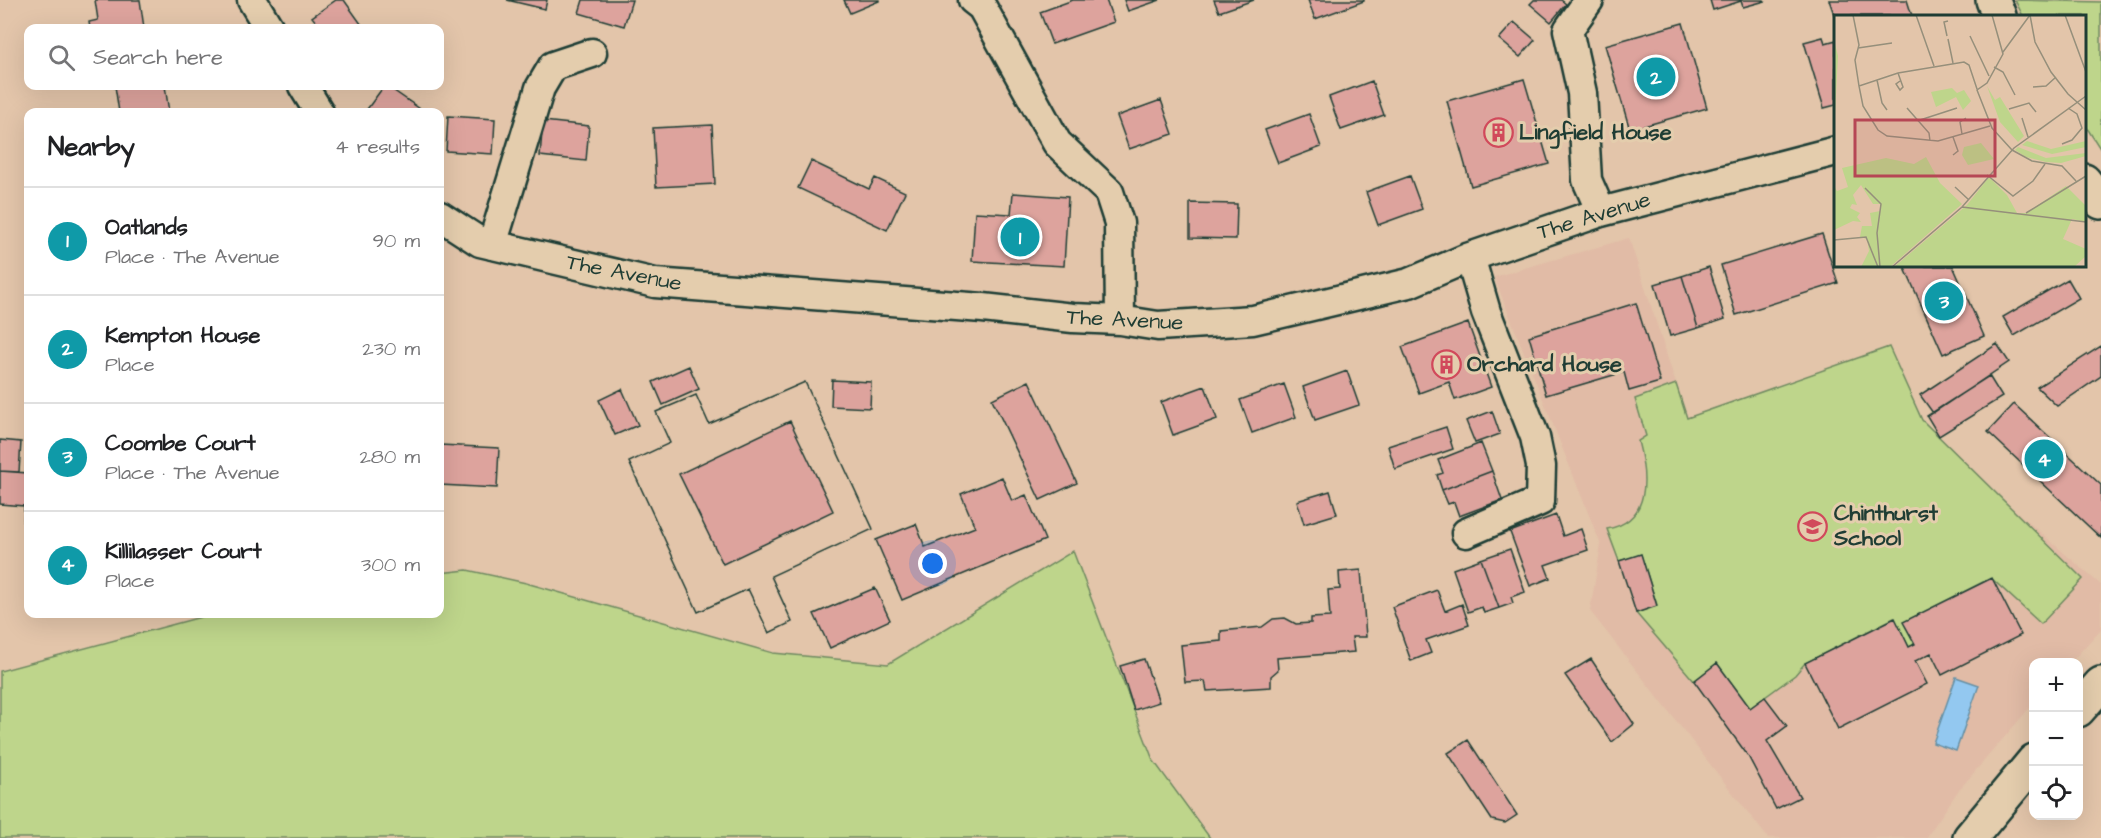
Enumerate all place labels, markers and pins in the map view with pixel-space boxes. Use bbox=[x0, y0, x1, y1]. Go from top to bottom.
pin: 2 bbox=[1636, 54, 1676, 100]
building icon: Lingfield House bbox=[1482, 116, 1514, 148]
place label: Lingfield House bbox=[1519, 117, 1672, 149]
pin: 1 bbox=[1000, 214, 1040, 260]
pin: 3 bbox=[1924, 278, 1964, 324]
building icon: Orchard House bbox=[1430, 348, 1462, 380]
place label: Orchard House bbox=[1467, 349, 1622, 380]
pin: 4 bbox=[2024, 436, 2064, 482]
place label: Chinthurst School bbox=[1833, 498, 1939, 554]
school or university icon: Chinthurst School bbox=[1797, 510, 1829, 542]

